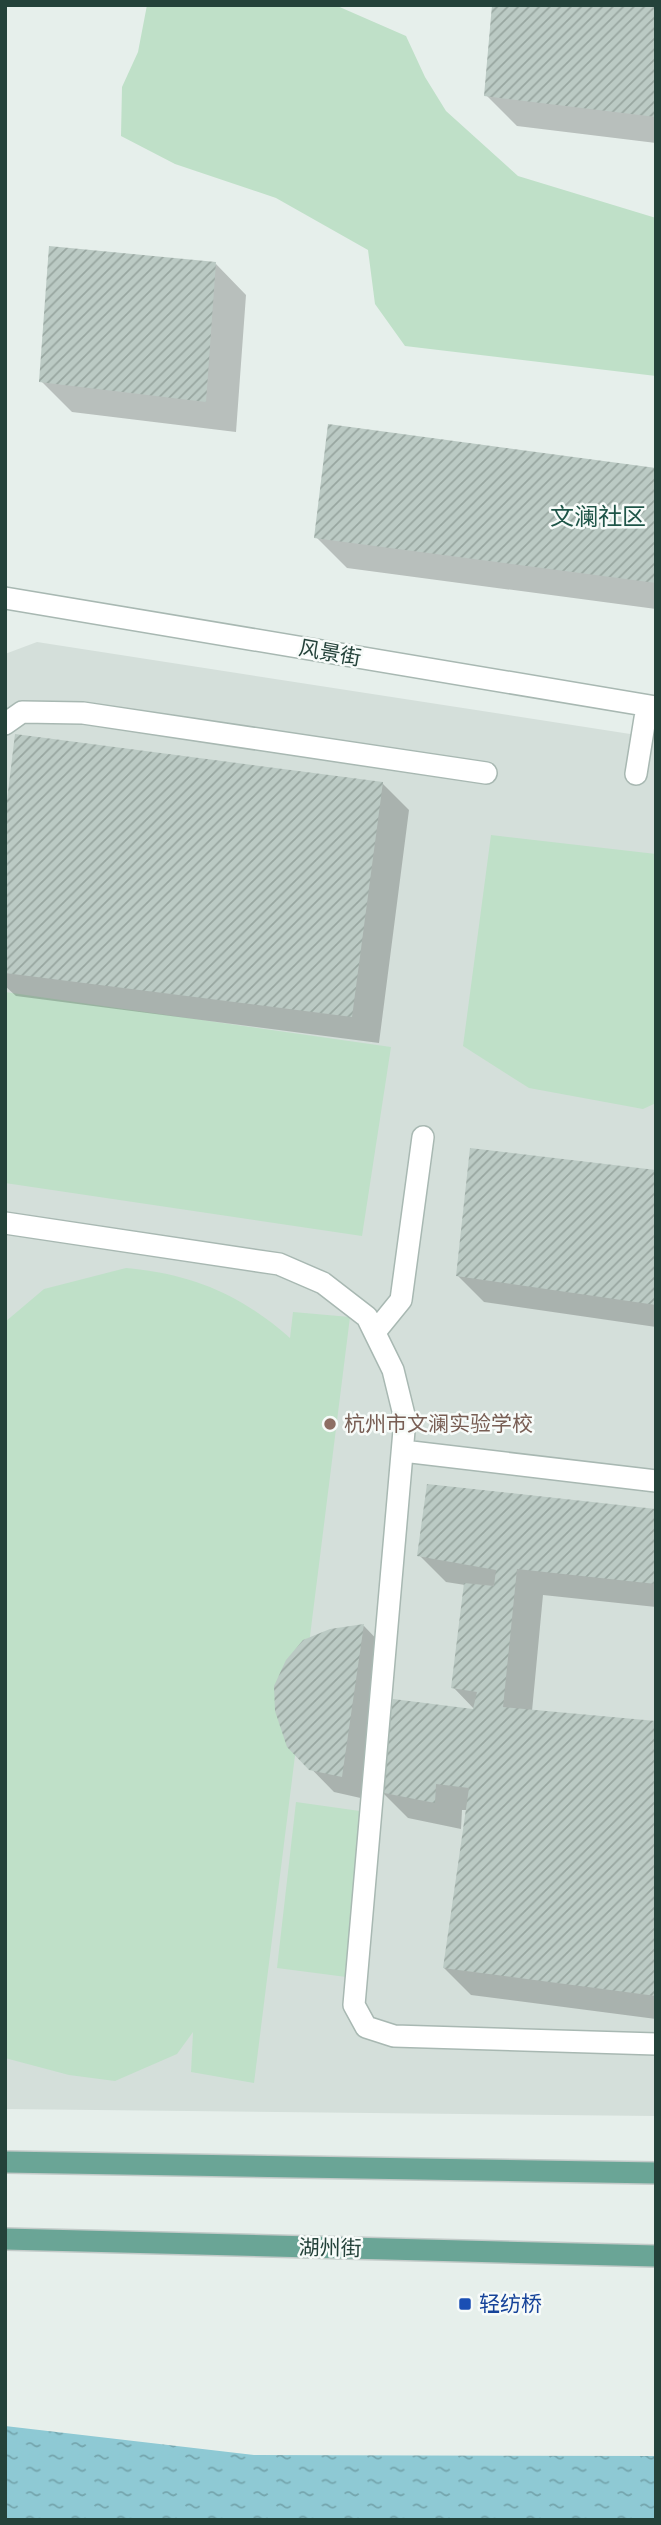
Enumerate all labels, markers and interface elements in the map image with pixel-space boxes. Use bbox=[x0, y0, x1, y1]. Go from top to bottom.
district label: 文澜社区 bbox=[550, 503, 646, 531]
street label: 风景街 bbox=[297, 635, 363, 671]
place label: 杭州市文澜实验学校 bbox=[344, 1411, 533, 1437]
marker: 杭州市文澜实验学校 bbox=[322, 1416, 338, 1432]
street label: 湖州街 bbox=[298, 2234, 362, 2262]
place label: 轻纺桥 bbox=[479, 2291, 542, 2317]
marker: 轻纺桥 bbox=[457, 2296, 473, 2312]

